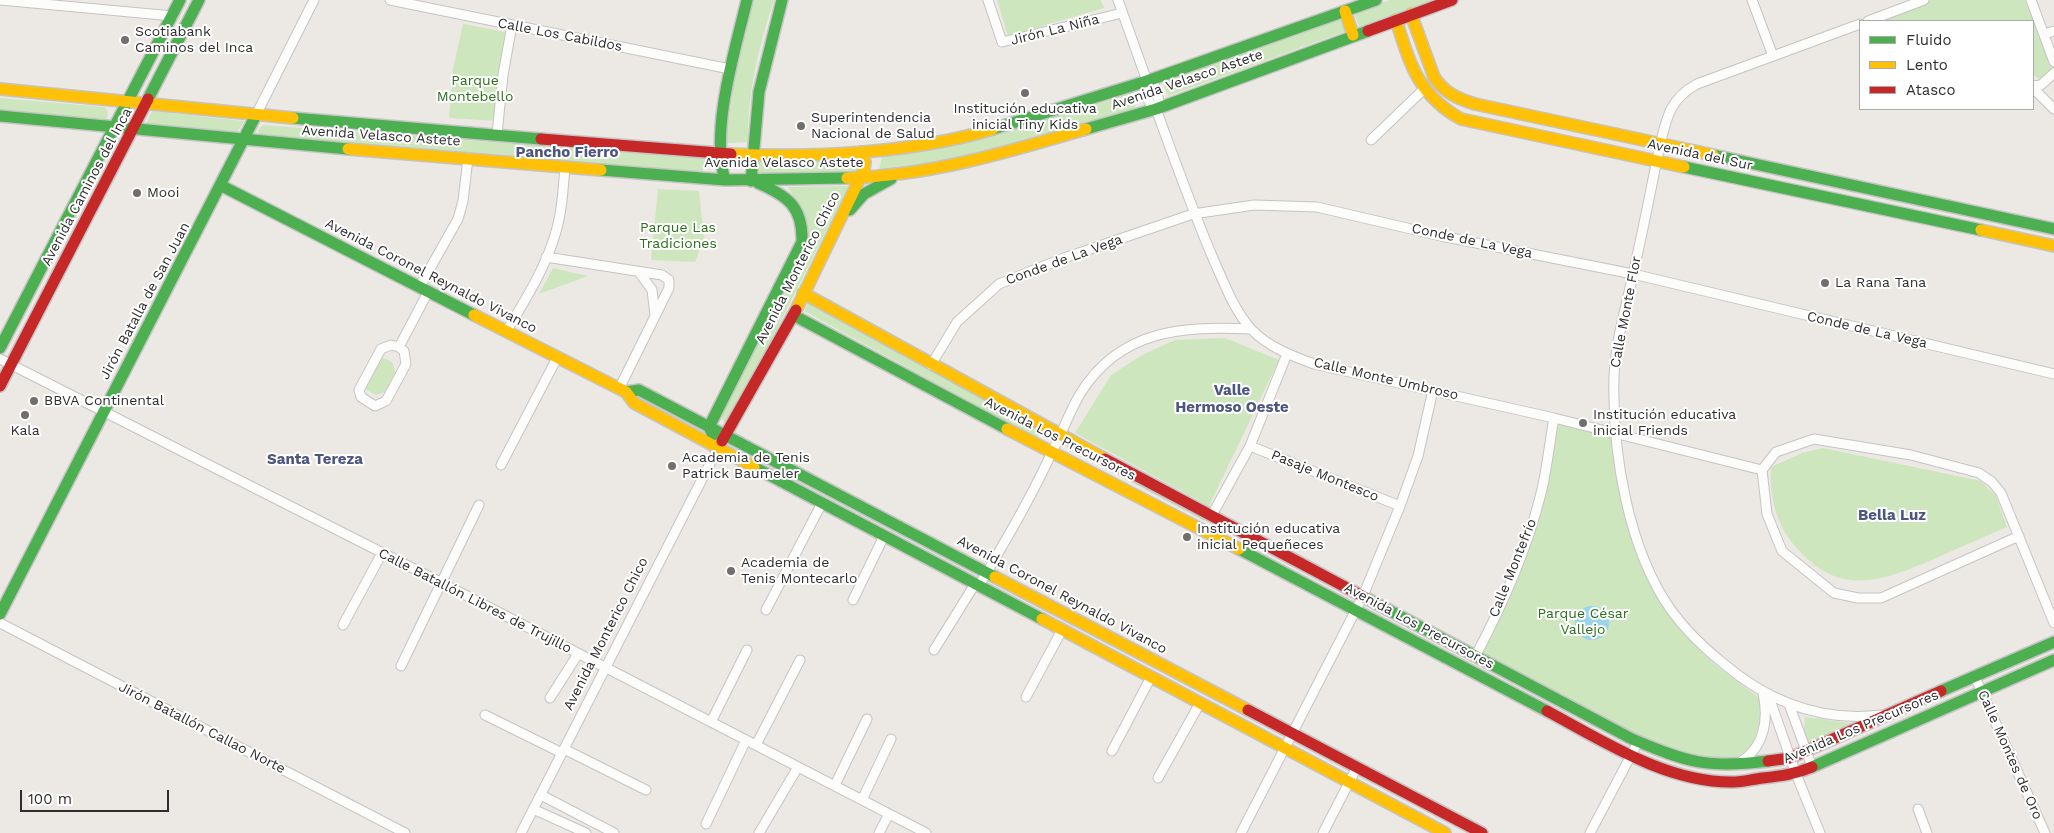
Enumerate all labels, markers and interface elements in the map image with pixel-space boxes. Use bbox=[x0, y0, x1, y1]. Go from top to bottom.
street label: Jirón La Niña bbox=[1009, 11, 1101, 49]
street label: Calle Los Cabildos bbox=[496, 15, 624, 55]
legend bbox=[1859, 20, 2034, 110]
place label: Scotiabank Caminos del Inca bbox=[135, 24, 253, 56]
text: Fluido bbox=[1906, 31, 1951, 49]
marker: Scotiabank Caminos del Inca bbox=[119, 34, 131, 46]
street label: Avenida Velasco Astete bbox=[1109, 46, 1265, 114]
text: Lento bbox=[1906, 56, 1948, 74]
park label: Parque Montebello bbox=[437, 73, 513, 105]
text: Atasco bbox=[1906, 81, 1955, 99]
marker: Institución educativa inicial Tiny Kids bbox=[1019, 87, 1031, 99]
place label: Institución educativa inicial Tiny Kids bbox=[953, 101, 1097, 134]
street label: Avenida Caminos del Inca bbox=[38, 105, 136, 269]
place label: Superintendencia Nacional de Salud bbox=[811, 110, 935, 142]
marker: Superintendencia Nacional de Salud bbox=[795, 120, 807, 132]
street label: Avenida Velasco Astete bbox=[301, 122, 461, 150]
street label: Avenida del Sur bbox=[1646, 136, 1754, 174]
district label: Pancho Fierro bbox=[515, 144, 619, 162]
street label: Avenida Velasco Astete bbox=[704, 155, 864, 171]
place label: Mooi bbox=[147, 185, 179, 201]
marker: Mooi bbox=[131, 187, 143, 199]
street label: Avenida Monterico Chico bbox=[752, 189, 844, 347]
street label: Avenida Coronel Reynaldo Vivanco bbox=[322, 215, 540, 337]
street label: Jirón Batalla de San Juan bbox=[96, 220, 194, 382]
park label: Parque Las Tradiciones bbox=[639, 220, 717, 252]
street label: Conde de La Vega bbox=[1410, 220, 1534, 262]
street label: Conde de La Vega bbox=[1003, 231, 1125, 289]
street label: Calle Monte Flor bbox=[1607, 255, 1645, 369]
place label: La Rana Tana bbox=[1835, 275, 1926, 291]
marker: La Rana Tana bbox=[1819, 277, 1831, 289]
street label: Conde de La Vega bbox=[1805, 308, 1929, 352]
street label: Calle Monte Umbroso bbox=[1312, 354, 1460, 404]
district label: Valle Hermoso Oeste bbox=[1175, 382, 1289, 417]
place label: BBVA Continental bbox=[44, 393, 164, 409]
street label: Avenida Los Precursores bbox=[982, 394, 1138, 484]
marker: BBVA Continental bbox=[28, 395, 40, 407]
place label: Institución educativa inicial Friends bbox=[1593, 407, 1736, 440]
marker: Kala bbox=[19, 409, 31, 421]
marker: Institución educativa inicial Friends bbox=[1577, 417, 1589, 429]
place label: Kala bbox=[10, 423, 40, 439]
street label: Pasaje Montesco bbox=[1269, 447, 1381, 505]
place label: Academia de Tenis Patrick Baumeler bbox=[682, 450, 810, 482]
district label: Santa Tereza bbox=[267, 451, 363, 469]
marker: Academia de Tenis Patrick Baumeler bbox=[666, 460, 678, 472]
district label: Bella Luz bbox=[1858, 507, 1926, 525]
street label: Calle Montefrío bbox=[1486, 516, 1540, 620]
place label: Institución educativa inicial Pequeñeces bbox=[1197, 521, 1340, 554]
marker: Institución educativa inicial Pequeñeces bbox=[1181, 531, 1193, 543]
street label: Avenida Coronel Reynaldo Vivanco bbox=[954, 532, 1170, 658]
street label: Calle Batallón Libres de Trujillo bbox=[376, 545, 574, 657]
street label: Avenida Monterico Chico bbox=[560, 555, 652, 713]
place label: Academia de Tenis Montecarlo bbox=[741, 555, 857, 588]
marker: Academia de Tenis Montecarlo bbox=[725, 565, 737, 577]
street label: Avenida Los Precursores bbox=[1341, 579, 1497, 673]
park label: Parque César Vallejo bbox=[1538, 606, 1628, 638]
street label: Jirón Batallón Callao Norte bbox=[116, 679, 288, 777]
street label: Avenida Los Precursores bbox=[1781, 687, 1941, 767]
street label: Calle Montes de Oro bbox=[1974, 688, 2046, 822]
scale bar bbox=[22, 780, 171, 812]
text: 100 m bbox=[28, 790, 72, 808]

